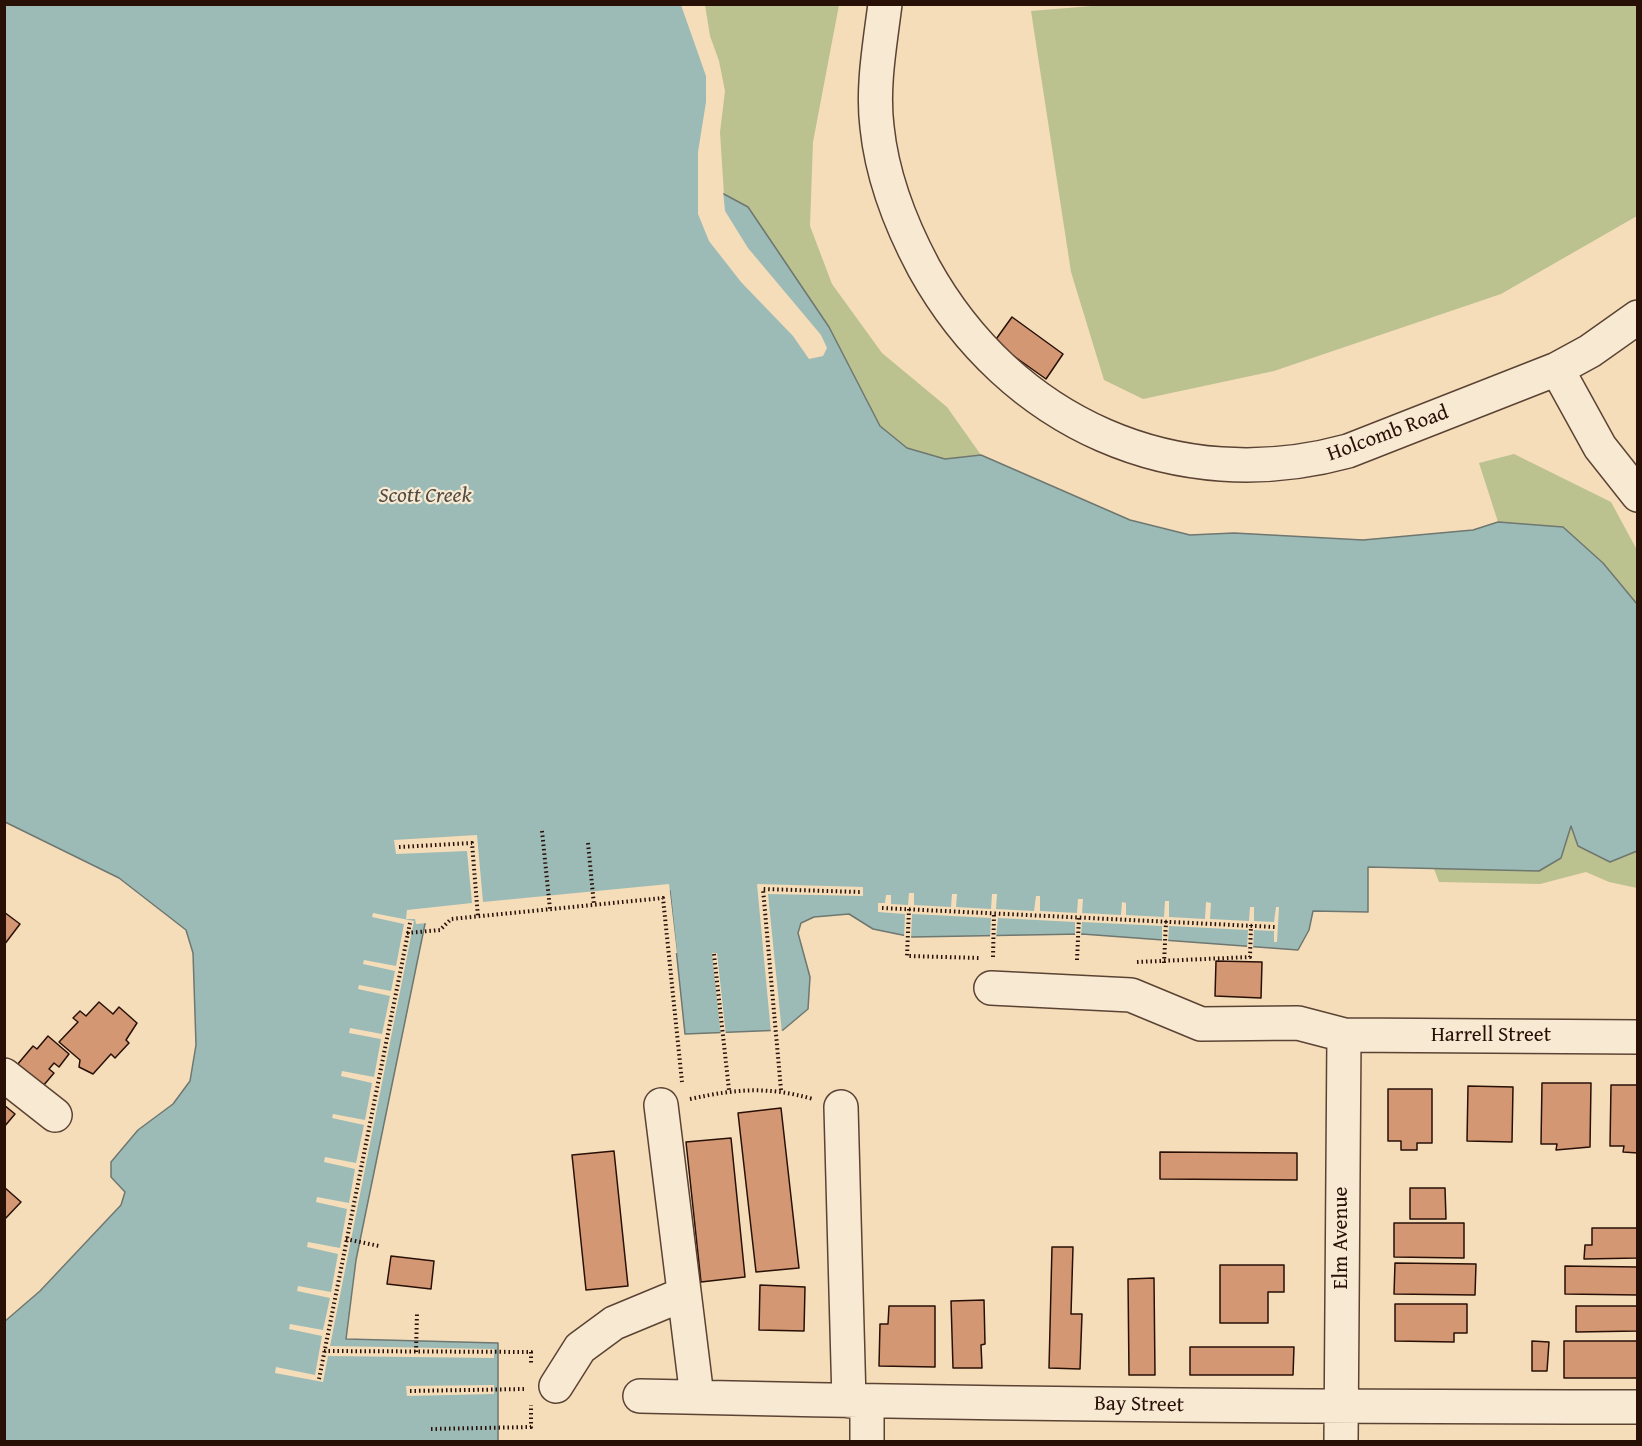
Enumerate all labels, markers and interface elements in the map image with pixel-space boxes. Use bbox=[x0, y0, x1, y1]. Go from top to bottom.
street label: Holcomb Road bbox=[1324, 400, 1452, 468]
water label: Scott Creek bbox=[379, 483, 471, 509]
street label: Harrell Street bbox=[1431, 1023, 1551, 1049]
street label: Elm Avenue bbox=[1329, 1187, 1355, 1289]
street label: Bay Street bbox=[1094, 1392, 1184, 1418]

